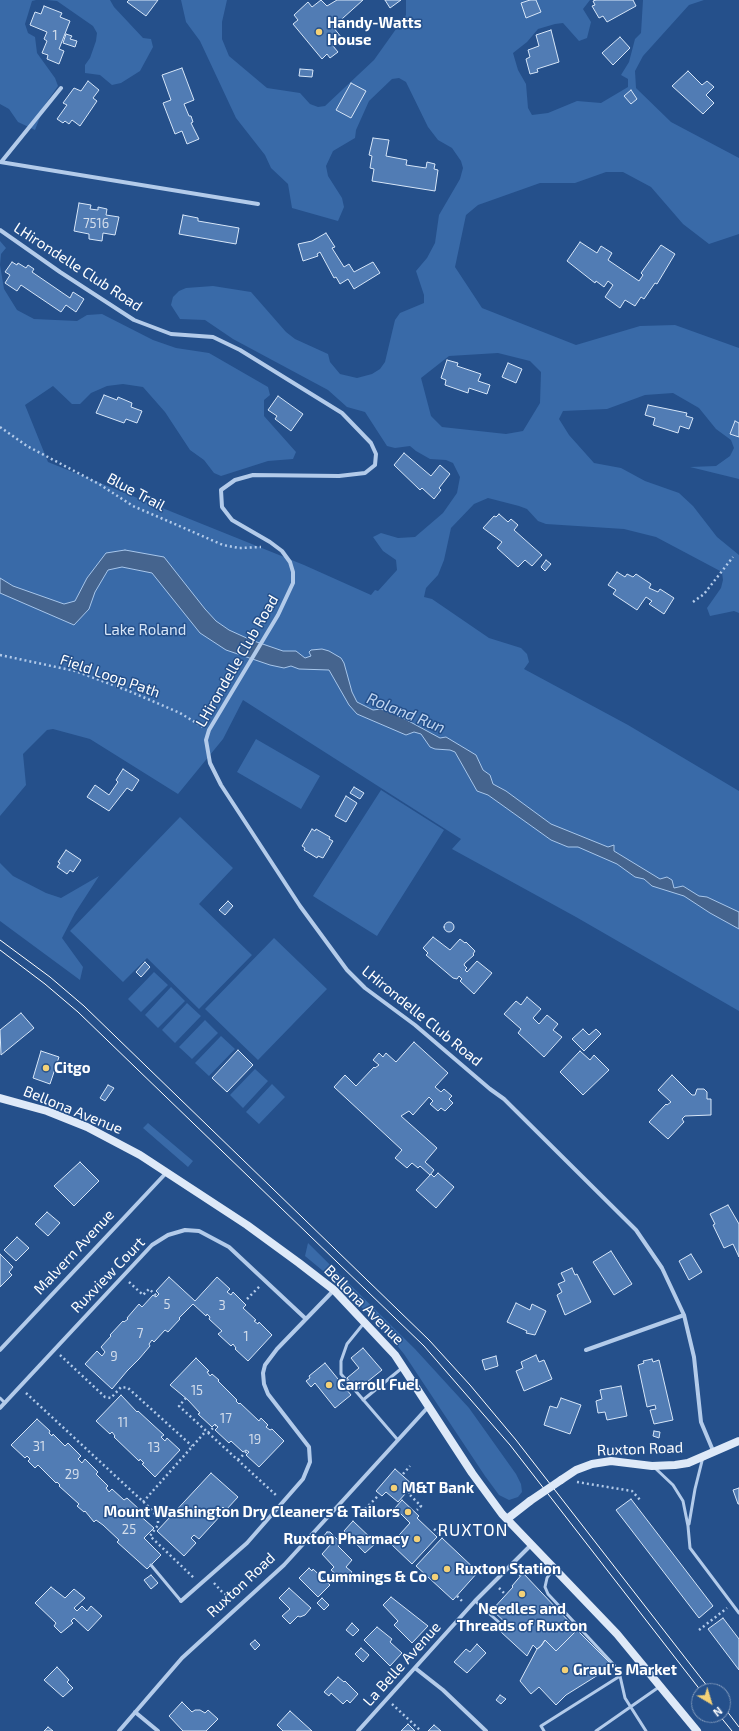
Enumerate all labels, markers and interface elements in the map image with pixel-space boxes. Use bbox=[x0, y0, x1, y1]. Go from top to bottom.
place label: Handy-Watts House bbox=[327, 14, 422, 49]
marker: Handy-Watts House bbox=[314, 27, 324, 37]
house number: 1 bbox=[52, 28, 58, 44]
house number: 7516 bbox=[83, 216, 109, 232]
street label: LHirondelle Club Road bbox=[10, 219, 146, 315]
street label: Blue Trail bbox=[104, 469, 168, 515]
street label: LHirondelle Club Road bbox=[192, 592, 282, 730]
park label: Lake Roland bbox=[104, 621, 186, 639]
street label: Field Loop Path bbox=[58, 650, 162, 702]
water label: Roland Run bbox=[364, 689, 448, 737]
street label: LHirondelle Club Road bbox=[358, 962, 486, 1070]
place label: Citgo bbox=[54, 1059, 91, 1077]
marker: Citgo bbox=[41, 1063, 51, 1073]
street label: Bellona Avenue bbox=[21, 1082, 125, 1138]
street label: Malvern Avenue bbox=[30, 1206, 118, 1298]
street label: Ruxview Court bbox=[67, 1233, 149, 1317]
street label: Bellona Avenue bbox=[320, 1261, 408, 1349]
house number: 5 bbox=[164, 1297, 170, 1313]
house number: 3 bbox=[218, 1298, 226, 1314]
house number: 7 bbox=[137, 1326, 143, 1342]
house number: 1 bbox=[243, 1329, 249, 1345]
house number: 9 bbox=[110, 1349, 118, 1365]
place label: Carroll Fuel bbox=[337, 1376, 419, 1394]
marker: Carroll Fuel bbox=[324, 1380, 334, 1390]
house number: 15 bbox=[191, 1383, 203, 1399]
house number: 17 bbox=[220, 1411, 232, 1427]
house number: 11 bbox=[118, 1415, 128, 1431]
house number: 19 bbox=[249, 1432, 261, 1448]
street label: Ruxton Road bbox=[596, 1438, 684, 1460]
house number: 31 bbox=[33, 1439, 45, 1455]
house number: 13 bbox=[148, 1440, 160, 1456]
house number: 29 bbox=[65, 1467, 79, 1483]
place label: M&T Bank bbox=[402, 1479, 474, 1497]
marker: M&T Bank bbox=[389, 1483, 399, 1493]
place label: Mount Washington Dry Cleaners & Tailors bbox=[104, 1503, 400, 1521]
marker: Mount Washington Dry Cleaners & Tailors bbox=[403, 1507, 413, 1517]
district label: RUXTON bbox=[437, 1520, 509, 1540]
house number: 25 bbox=[122, 1522, 136, 1538]
place label: Ruxton Pharmacy bbox=[284, 1530, 409, 1548]
marker: Ruxton Pharmacy bbox=[412, 1534, 422, 1544]
street label: Ruxton Road bbox=[203, 1549, 279, 1621]
place label: Ruxton Station bbox=[455, 1560, 561, 1578]
marker: Ruxton Station bbox=[442, 1564, 452, 1574]
place label: Cummings & Co bbox=[317, 1568, 427, 1586]
marker: Cummings & Co bbox=[430, 1572, 440, 1582]
marker: Needles and Threads of Ruxton bbox=[517, 1589, 527, 1599]
place label: Needles and Threads of Ruxton bbox=[457, 1600, 587, 1635]
street label: La Belle Avenue bbox=[359, 1618, 445, 1710]
place label: Graul's Market bbox=[573, 1661, 677, 1679]
marker: Graul's Market bbox=[560, 1665, 570, 1675]
north arrow bbox=[691, 1683, 731, 1723]
text: N bbox=[711, 1704, 725, 1720]

